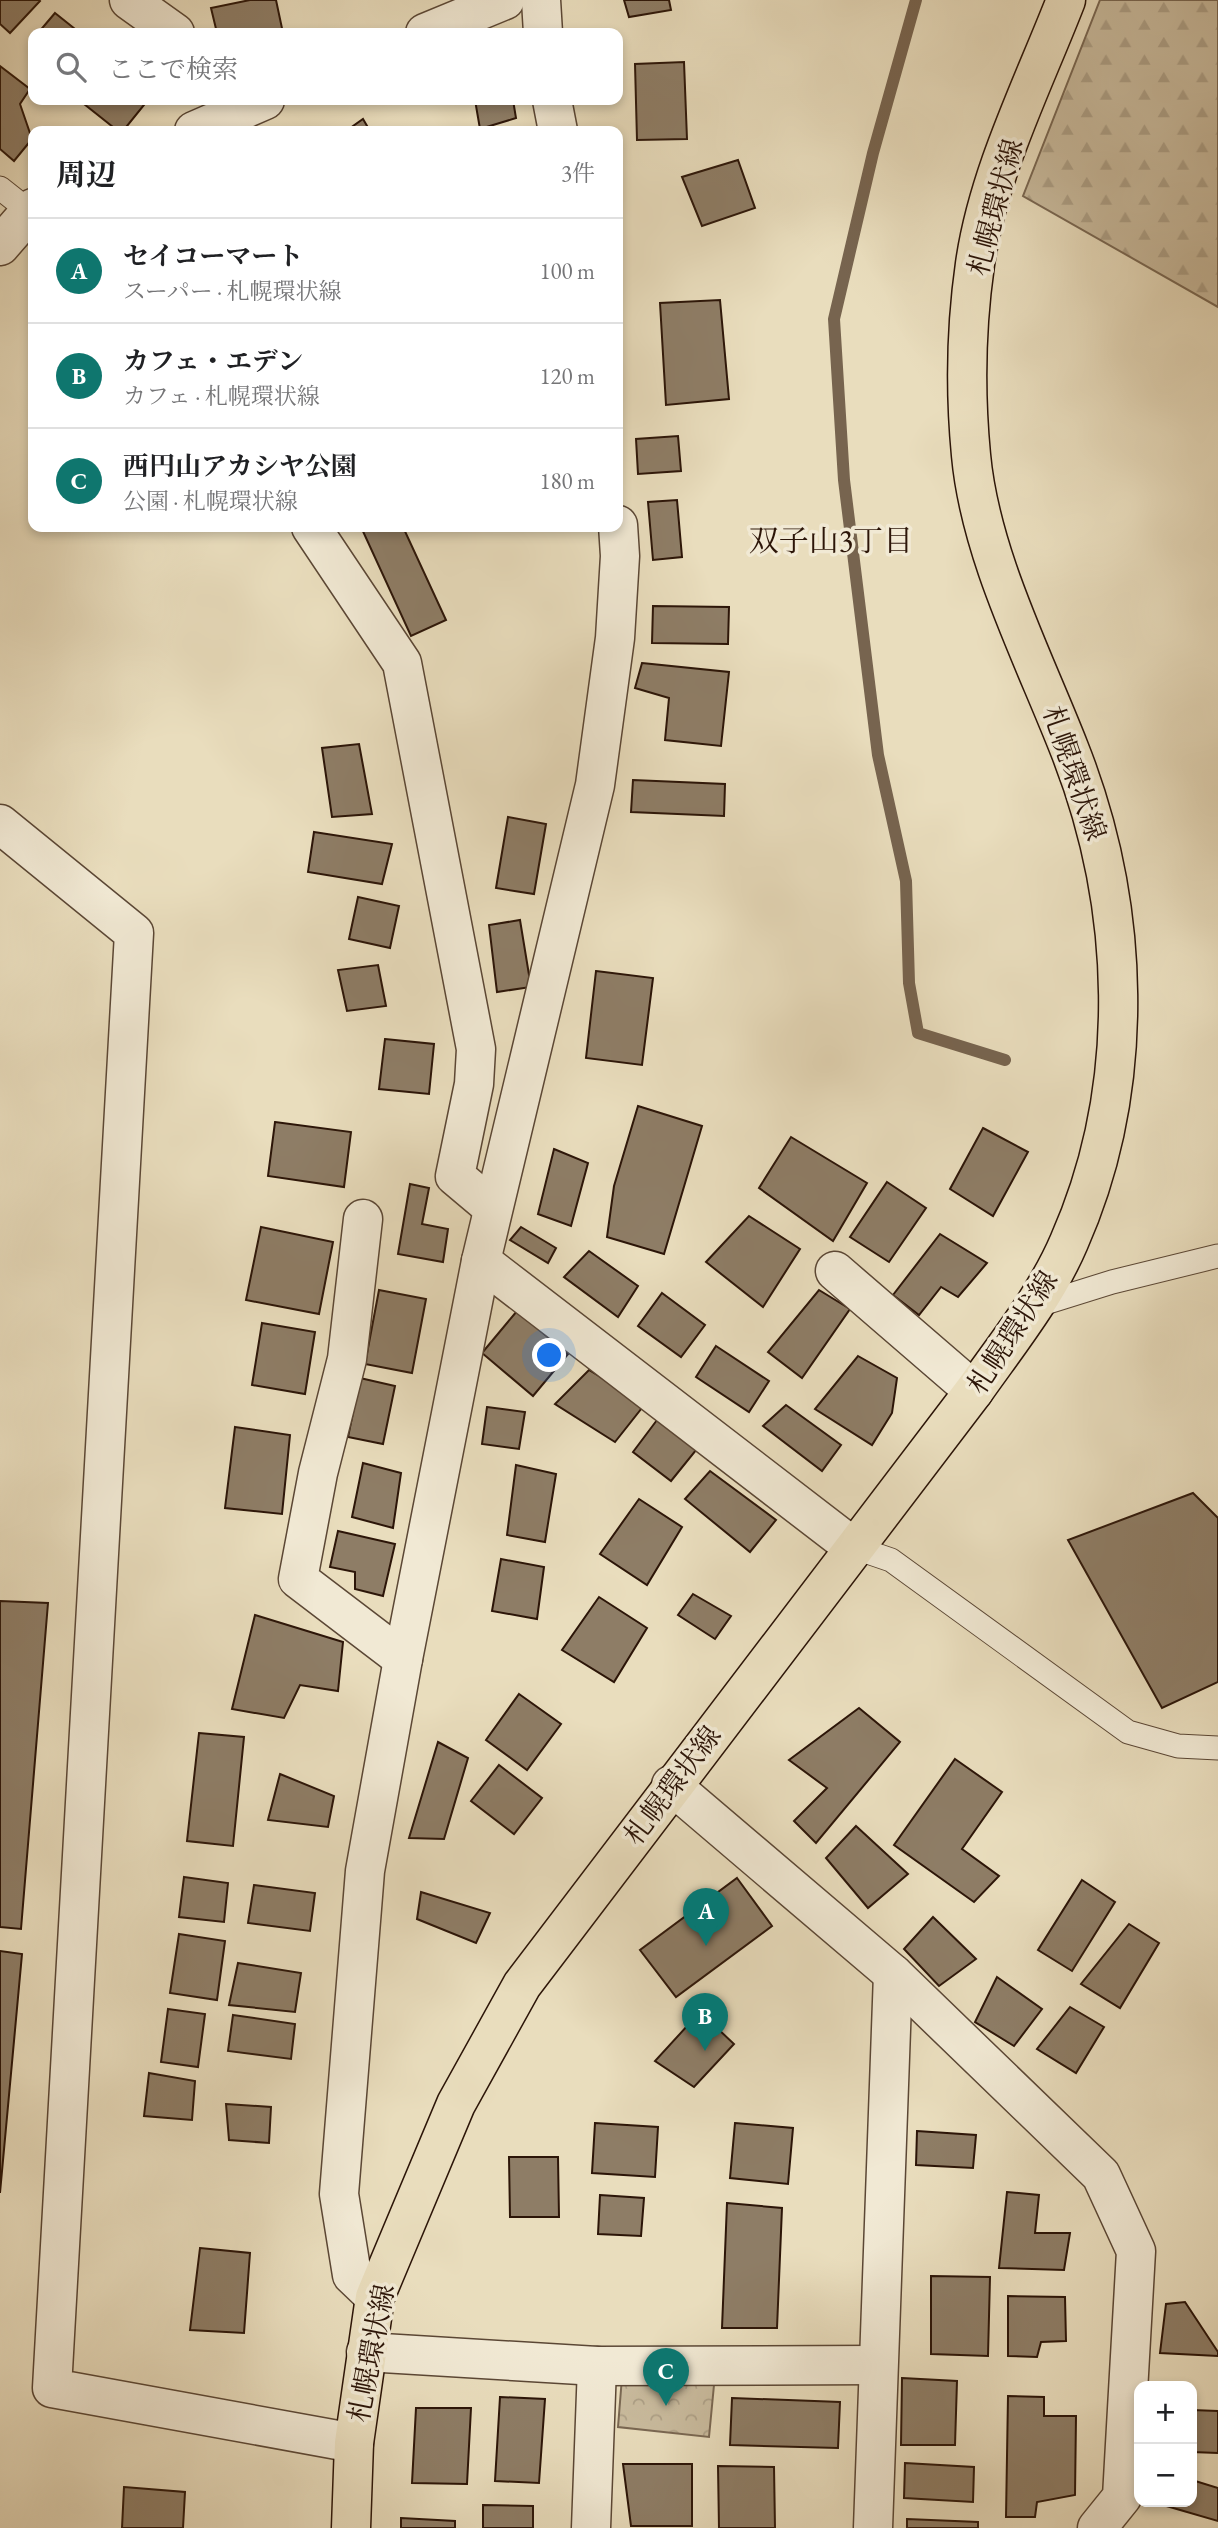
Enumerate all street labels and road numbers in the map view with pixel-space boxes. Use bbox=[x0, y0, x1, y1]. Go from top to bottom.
street label: 札幌環状線 bbox=[959, 135, 1031, 279]
street label: 札幌環状線 bbox=[1035, 701, 1115, 845]
street label: 札幌環状線 bbox=[959, 1263, 1065, 1401]
street label: 札幌環状線 bbox=[615, 1718, 729, 1852]
street label: 札幌環状線 bbox=[340, 2281, 402, 2425]

